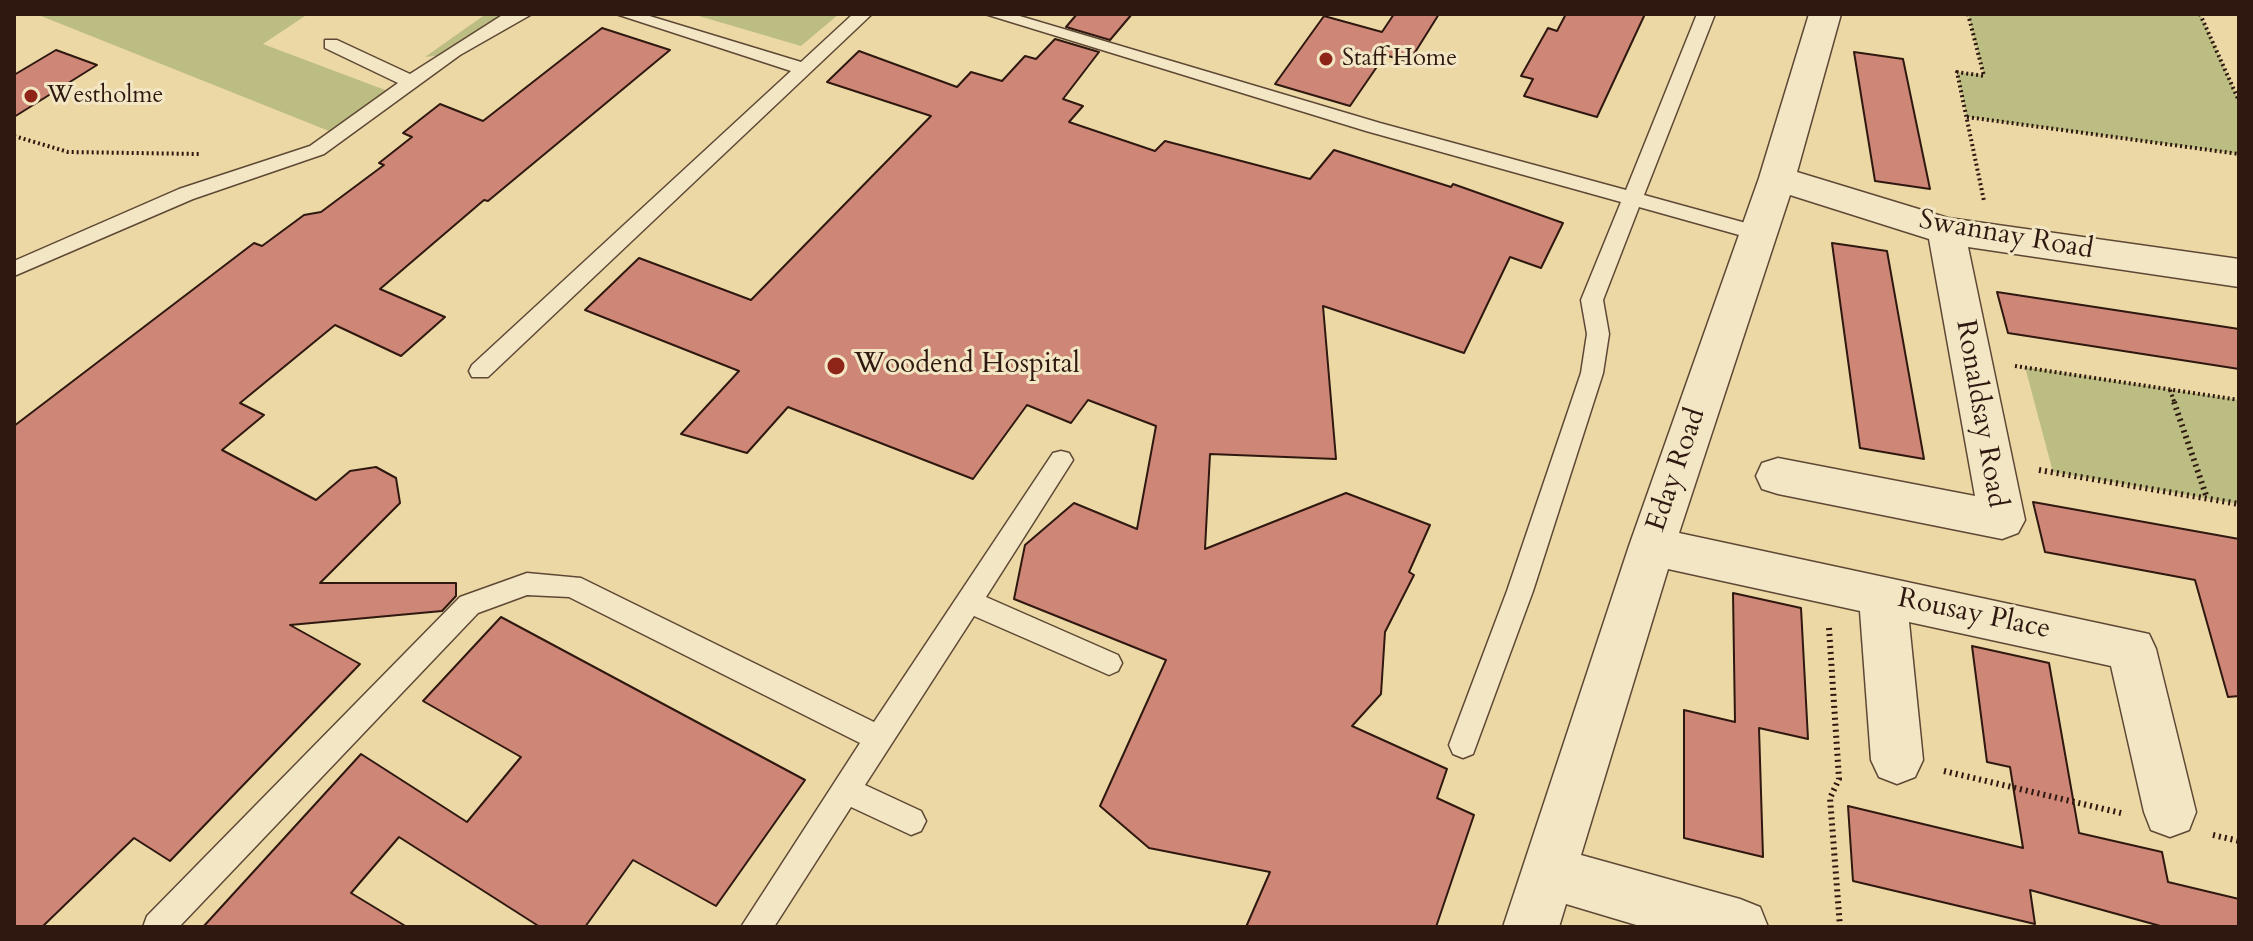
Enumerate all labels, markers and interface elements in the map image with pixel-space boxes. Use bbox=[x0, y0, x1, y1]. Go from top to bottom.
place label: Staff Home bbox=[1342, 45, 1457, 73]
marker: Staff Home bbox=[1317, 50, 1335, 68]
place label: Westholme bbox=[47, 82, 163, 110]
marker: Westholme bbox=[22, 87, 40, 105]
street label: Swannay Road bbox=[1916, 204, 2096, 268]
street label: Ronaldsay Road bbox=[1947, 318, 2013, 510]
place label: Woodend Hospital bbox=[854, 349, 1080, 383]
marker: Woodend Hospital bbox=[825, 355, 847, 377]
street label: Eday Road bbox=[1640, 404, 1714, 536]
street label: Rousay Place bbox=[1895, 582, 2053, 648]

